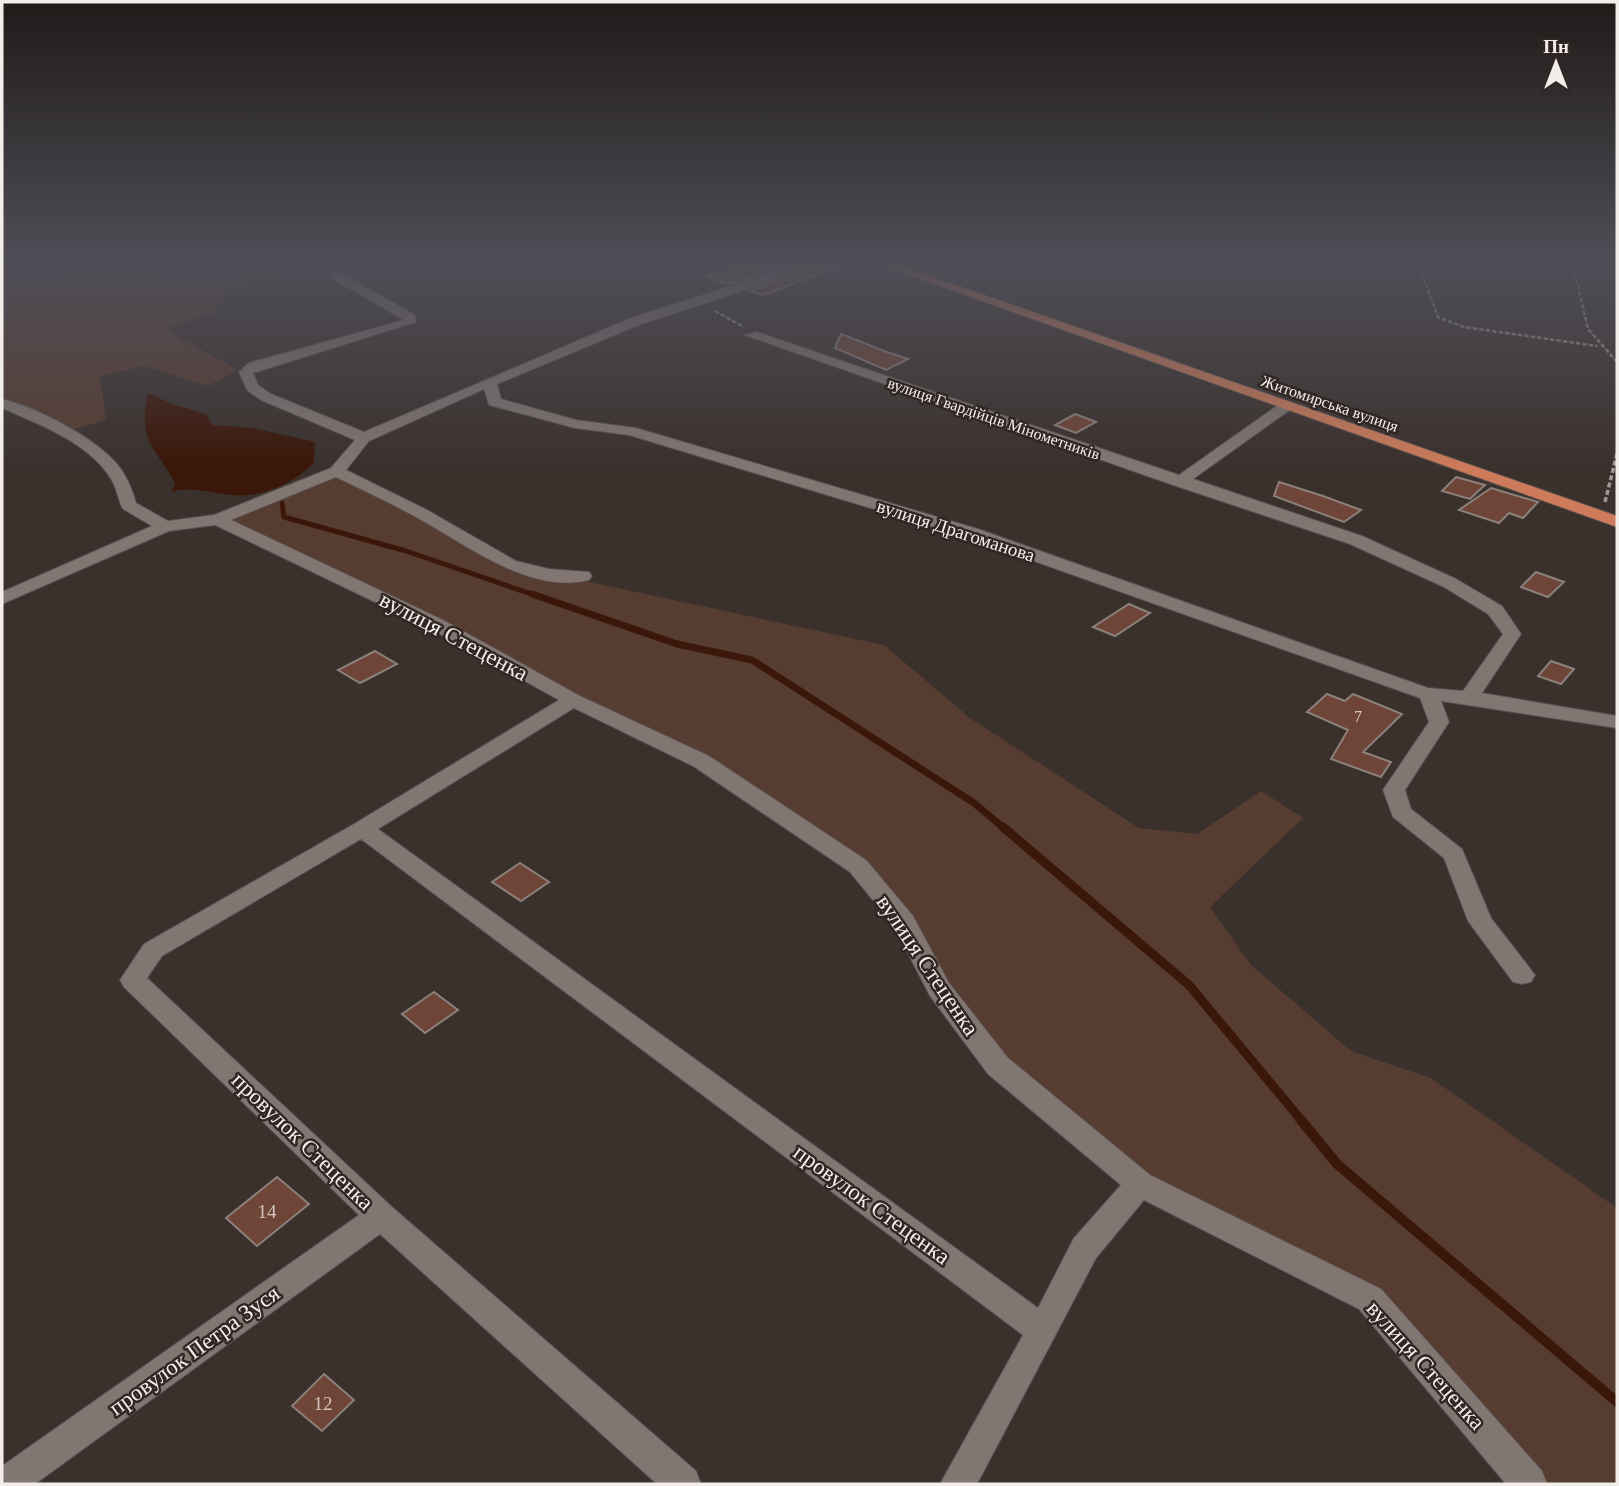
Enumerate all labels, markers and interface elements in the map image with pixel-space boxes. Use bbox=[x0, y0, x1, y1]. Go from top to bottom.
north arrow bbox=[1521, 28, 1591, 98]
text: Пн bbox=[1543, 36, 1569, 57]
street label: Житомирська вулиця bbox=[1259, 372, 1401, 436]
street label: вулиця Гвардійців Мінометників bbox=[885, 374, 1103, 464]
street label: вулиця Драгоманова bbox=[874, 495, 1038, 566]
street label: вулиця Стеценка bbox=[375, 587, 532, 686]
house number: 7 bbox=[1354, 708, 1362, 725]
street label: вулиця Стеценка bbox=[871, 890, 984, 1040]
street label: провулок Стеценка bbox=[227, 1067, 379, 1215]
street label: провулок Стеценка bbox=[789, 1139, 955, 1269]
house number: 14 bbox=[258, 1201, 277, 1222]
street label: провулок Петра Зуся bbox=[104, 1280, 285, 1421]
street label: вулиця Стеценка bbox=[1361, 1296, 1490, 1435]
house number: 12 bbox=[314, 1393, 333, 1414]

